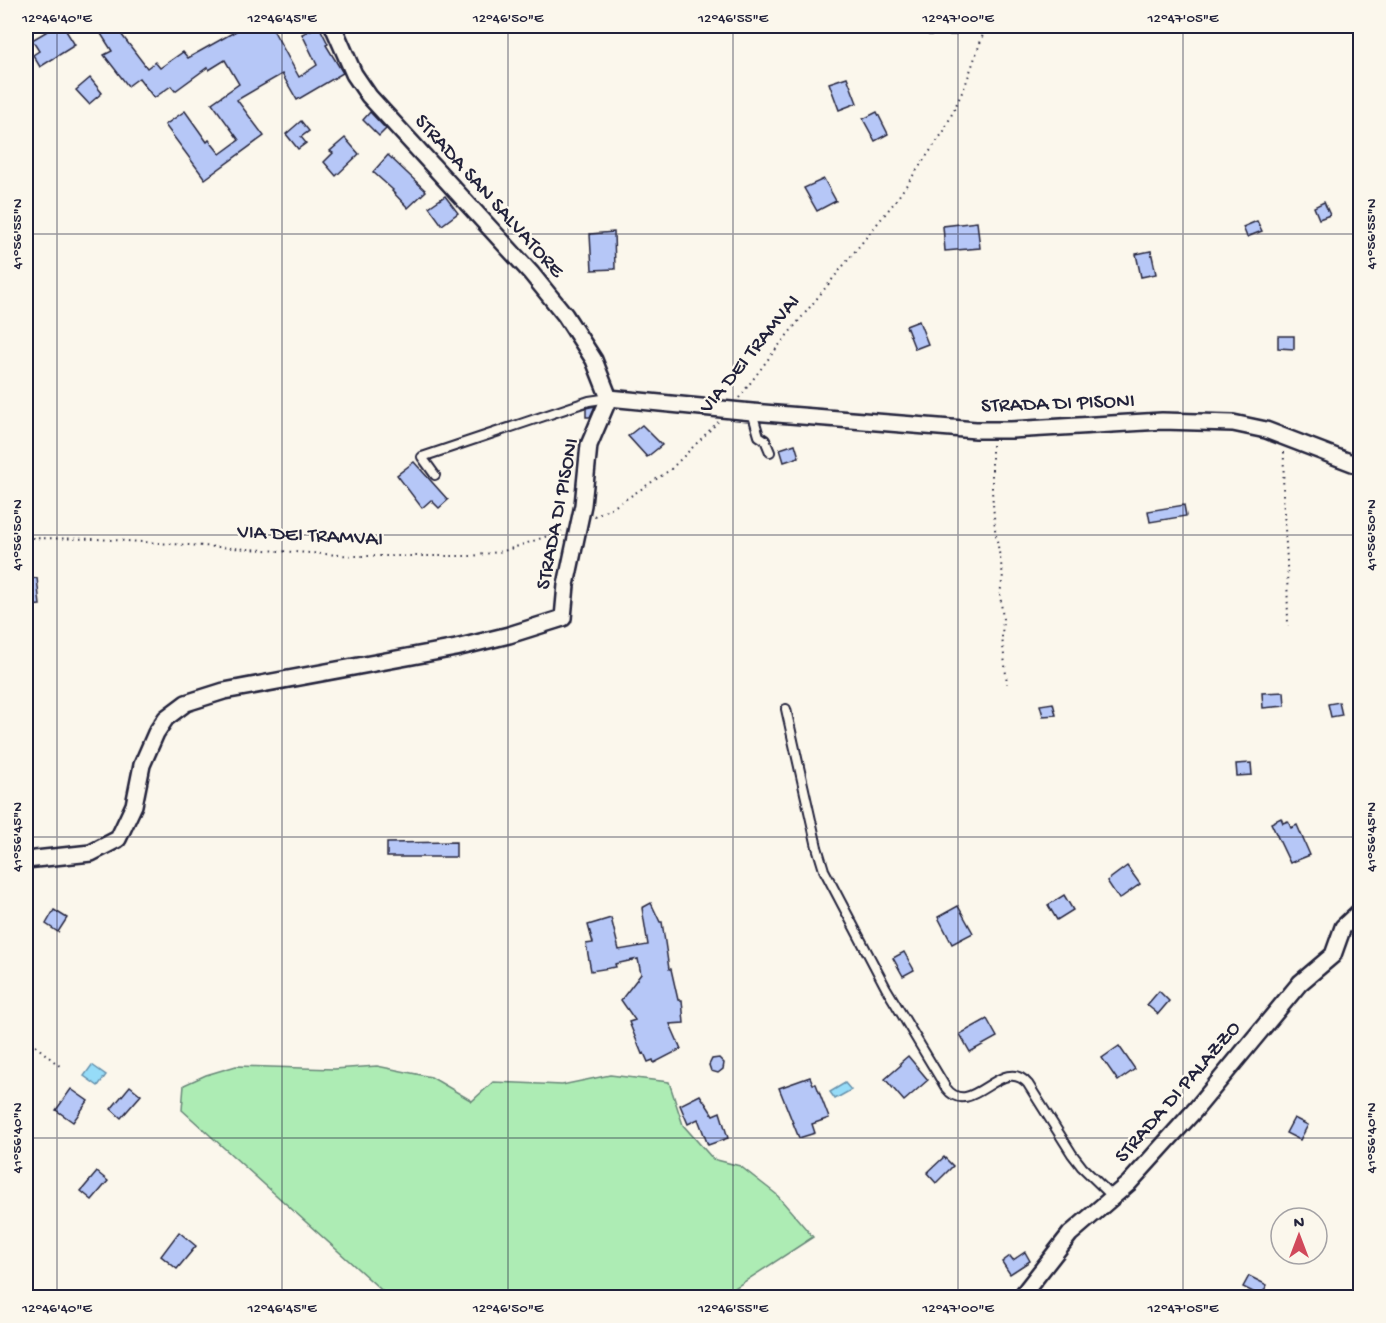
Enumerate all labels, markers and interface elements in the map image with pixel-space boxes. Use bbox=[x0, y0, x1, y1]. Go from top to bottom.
text: 12°46'40"E bbox=[21, 10, 93, 28]
text: 12°46'45"E bbox=[246, 10, 317, 28]
text: 12°46'50"E bbox=[472, 10, 544, 28]
text: 12°46'55"E bbox=[697, 10, 769, 28]
text: 12°47'00"E bbox=[921, 10, 994, 28]
text: 12°47'05"E bbox=[1147, 10, 1219, 28]
street label: STRADA SAN SALVATORE bbox=[408, 110, 569, 285]
text: 41°56'55"N bbox=[9, 198, 27, 270]
text: 41°56'55"N bbox=[1363, 198, 1381, 270]
street label: VIA DEI TRAMVAI bbox=[695, 290, 807, 420]
street label: STRADA DI PISONI bbox=[981, 390, 1135, 420]
street label: STRADA DI PISONI bbox=[532, 436, 586, 592]
text: 41°56'50"N bbox=[9, 499, 27, 571]
text: 41°56'50"N bbox=[1363, 499, 1381, 571]
street label: VIA DEI TRAMVAI bbox=[235, 521, 384, 553]
text: 41°56'45"N bbox=[9, 802, 27, 872]
text: 41°56'45"N bbox=[1363, 802, 1381, 872]
street label: STRADA DI PALAZZO bbox=[1111, 1017, 1248, 1169]
text: 41°56'40"N bbox=[9, 1102, 27, 1173]
text: 41°56'40"N bbox=[1363, 1102, 1381, 1173]
north arrow bbox=[1269, 1206, 1329, 1266]
text: N bbox=[1294, 1215, 1305, 1234]
text: 12°46'40"E bbox=[21, 1300, 93, 1318]
text: 12°46'45"E bbox=[246, 1300, 317, 1318]
text: 12°46'50"E bbox=[472, 1300, 544, 1318]
text: 12°46'55"E bbox=[697, 1300, 769, 1318]
text: 12°47'00"E bbox=[921, 1300, 994, 1318]
text: 12°47'05"E bbox=[1147, 1300, 1219, 1318]

